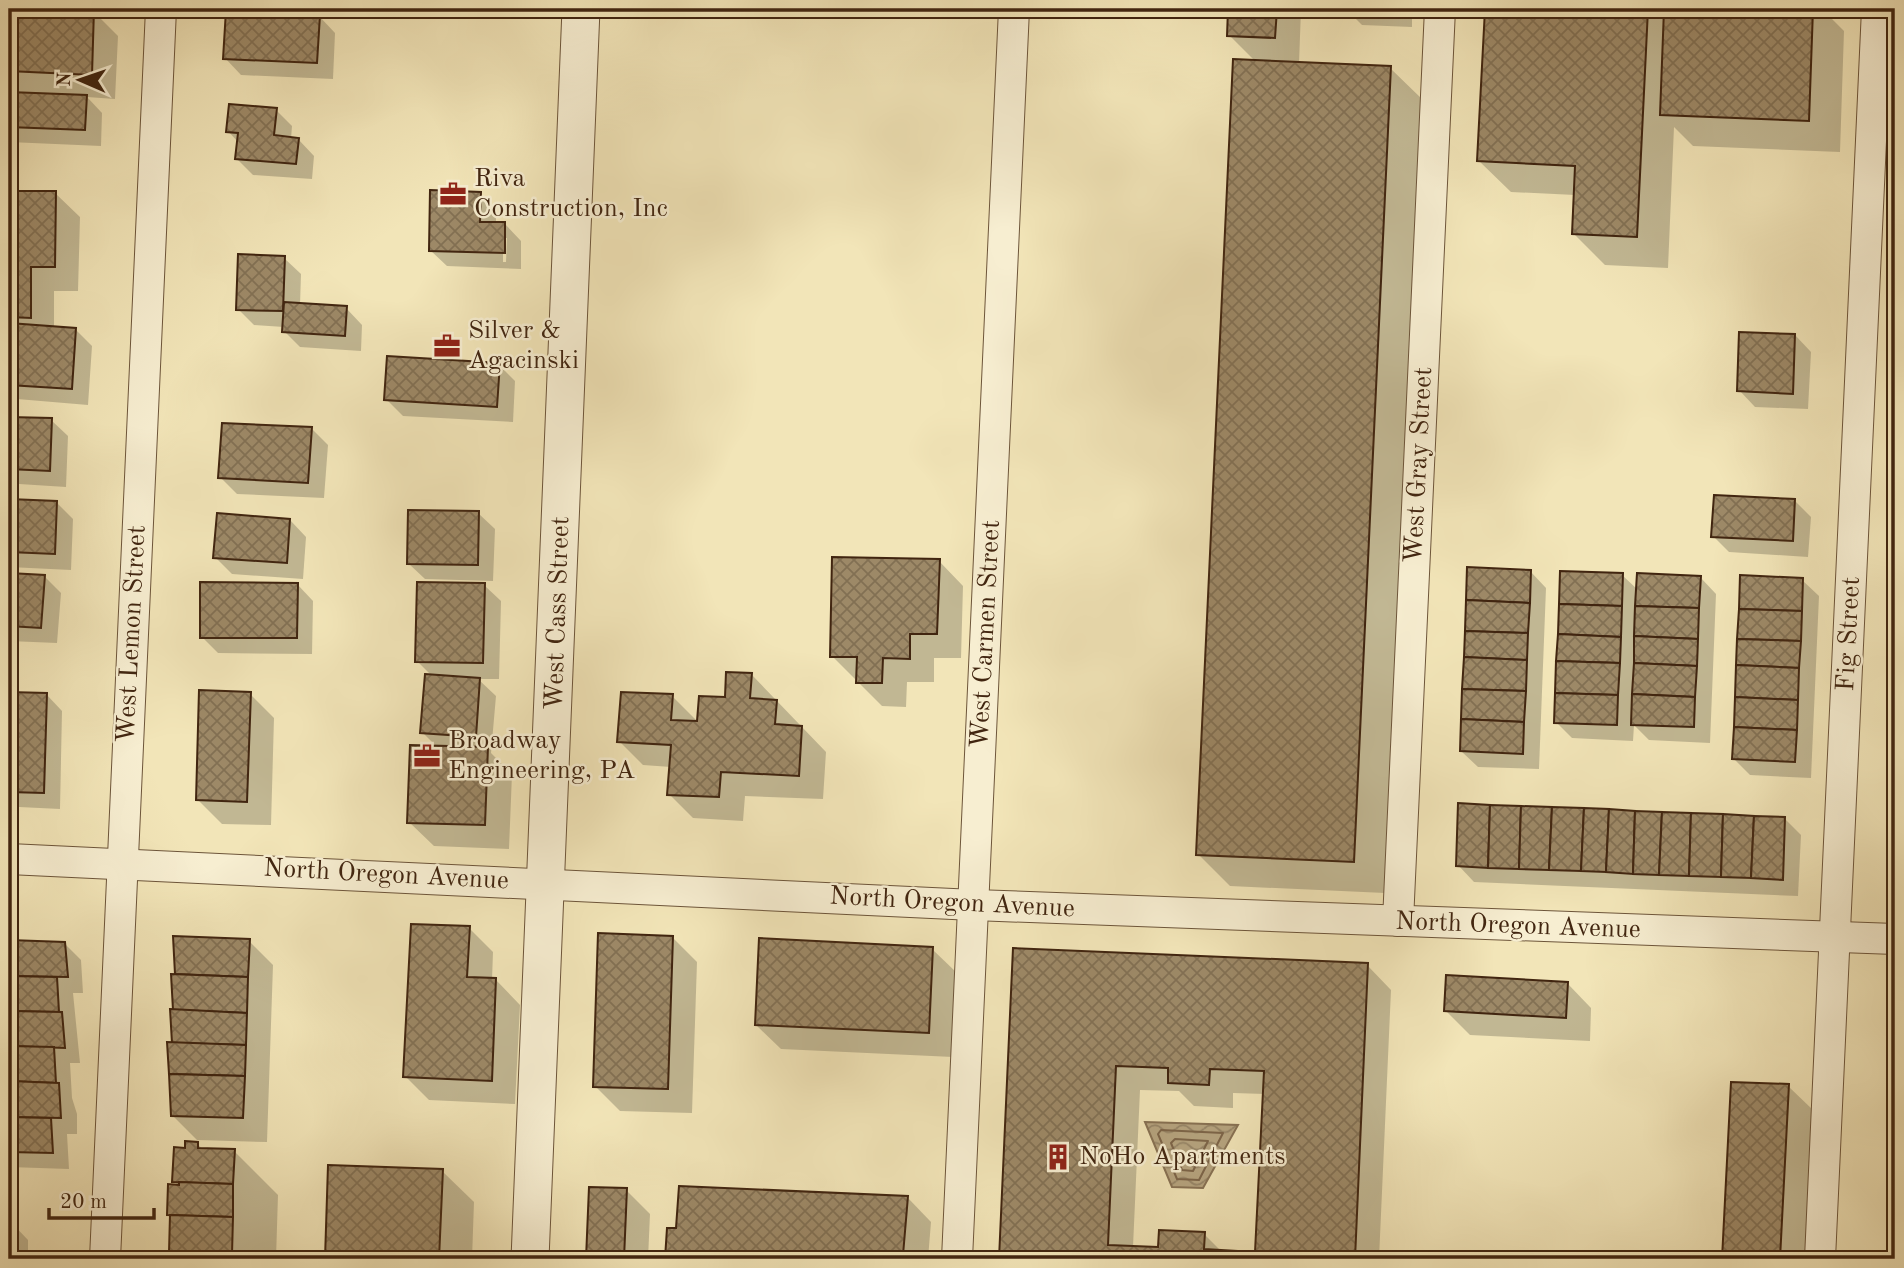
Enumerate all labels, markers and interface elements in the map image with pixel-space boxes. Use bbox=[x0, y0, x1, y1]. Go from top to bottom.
north arrow bbox=[46, 46, 116, 116]
text: N bbox=[56, 71, 75, 87]
place label: Riva Construction, Inc bbox=[474, 166, 668, 222]
office icon: Riva Construction, Inc bbox=[438, 179, 468, 209]
place label: Silver & Agacinski bbox=[468, 318, 579, 374]
office icon: Silver & Agacinski bbox=[432, 331, 462, 361]
street label: West Gray Street bbox=[1401, 366, 1437, 564]
street label: West Cass Street bbox=[542, 516, 574, 710]
street label: West Carmen Street bbox=[967, 519, 1005, 749]
street label: West Lemon Street bbox=[113, 524, 151, 744]
street label: Fig Street bbox=[1833, 576, 1865, 692]
place label: Broadway Engineering, PA bbox=[448, 728, 635, 784]
office icon: Broadway Engineering, PA bbox=[412, 741, 442, 771]
street label: North Oregon Avenue bbox=[263, 856, 509, 894]
street label: North Oregon Avenue bbox=[829, 884, 1075, 922]
street label: North Oregon Avenue bbox=[1395, 909, 1641, 943]
building icon: NoHo Apartments bbox=[1043, 1142, 1073, 1172]
place label: NoHo Apartments bbox=[1079, 1144, 1286, 1170]
scale bar bbox=[49, 1177, 154, 1221]
text: 20 m bbox=[60, 1192, 107, 1213]

